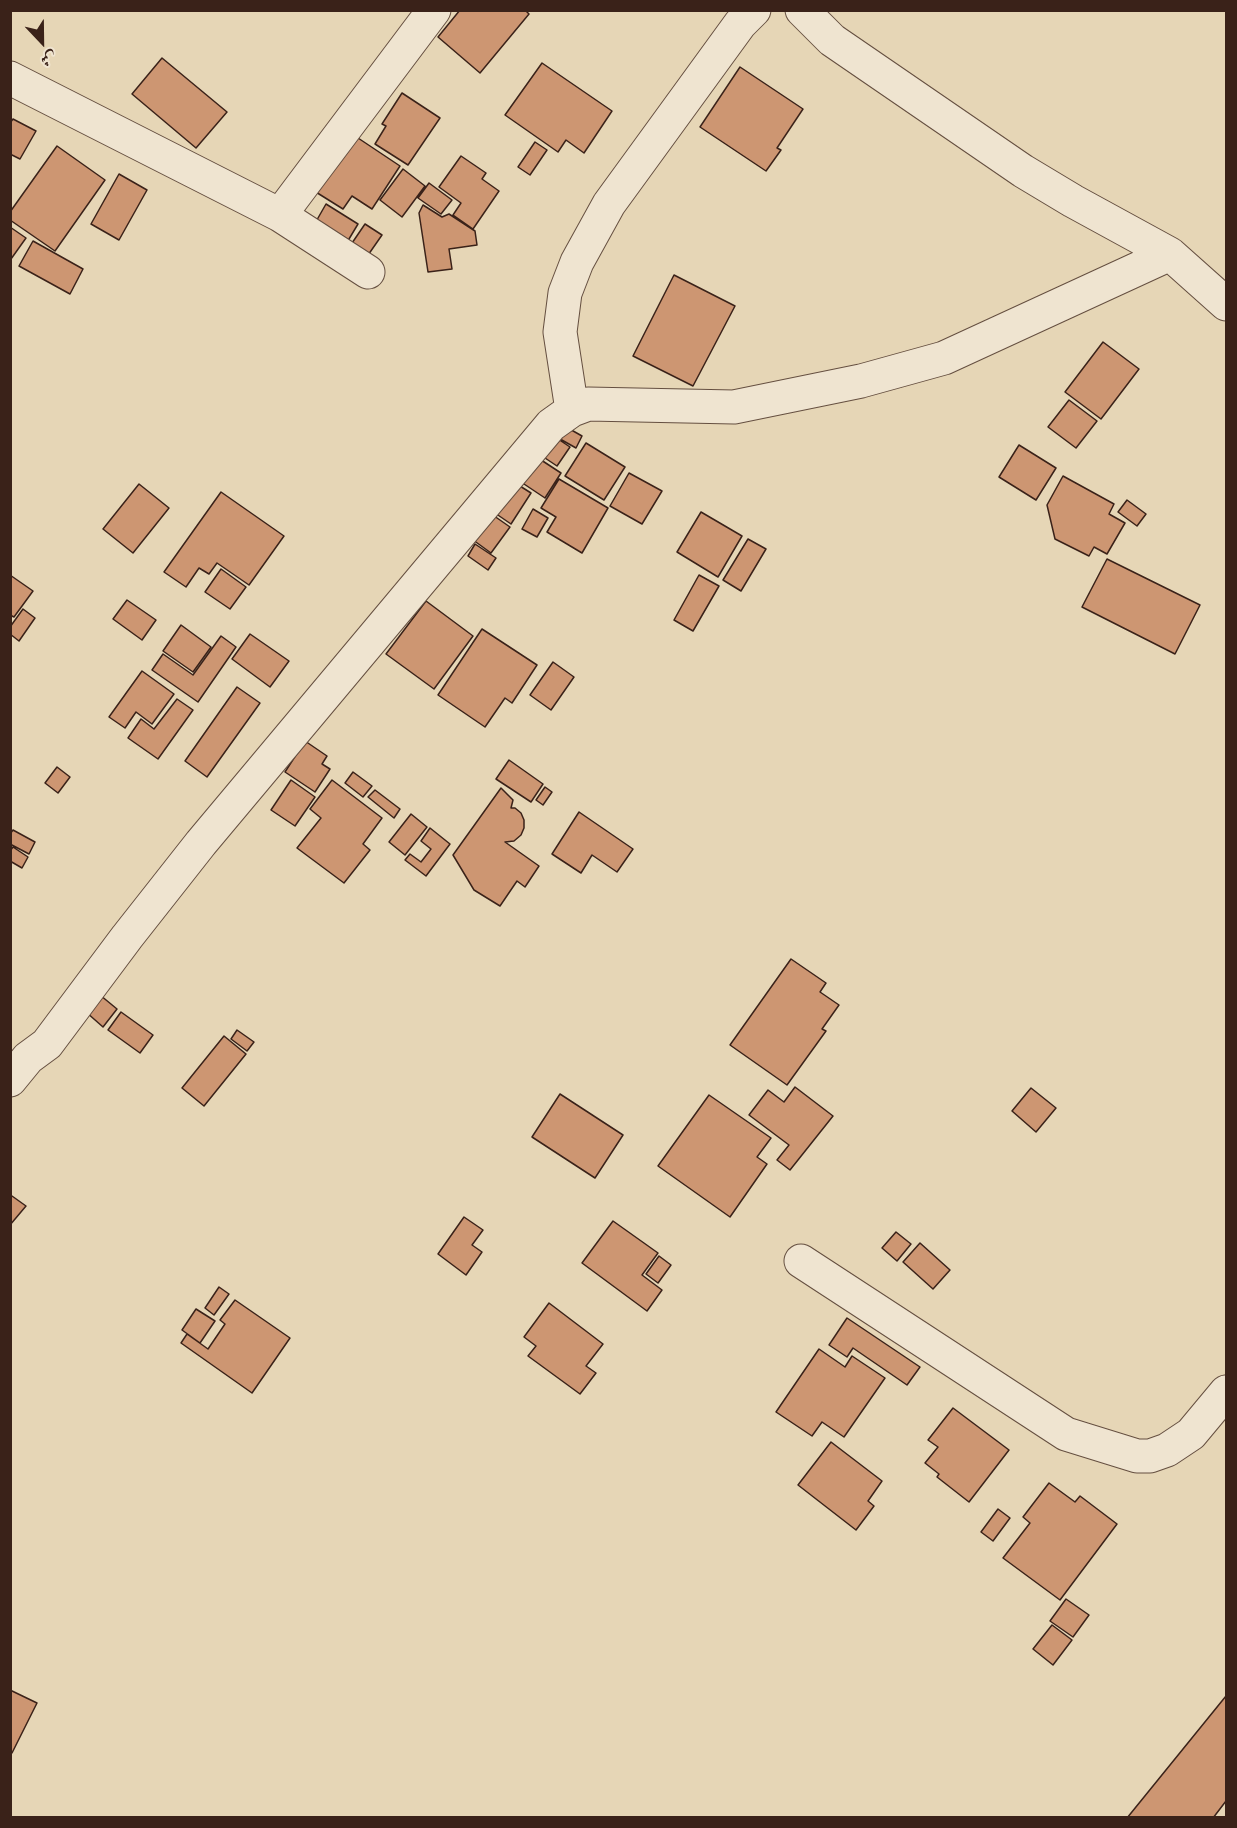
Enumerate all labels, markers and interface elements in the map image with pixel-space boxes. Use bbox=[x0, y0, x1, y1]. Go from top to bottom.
north arrow bbox=[12, 12, 72, 72]
text: ش bbox=[38, 46, 60, 71]

